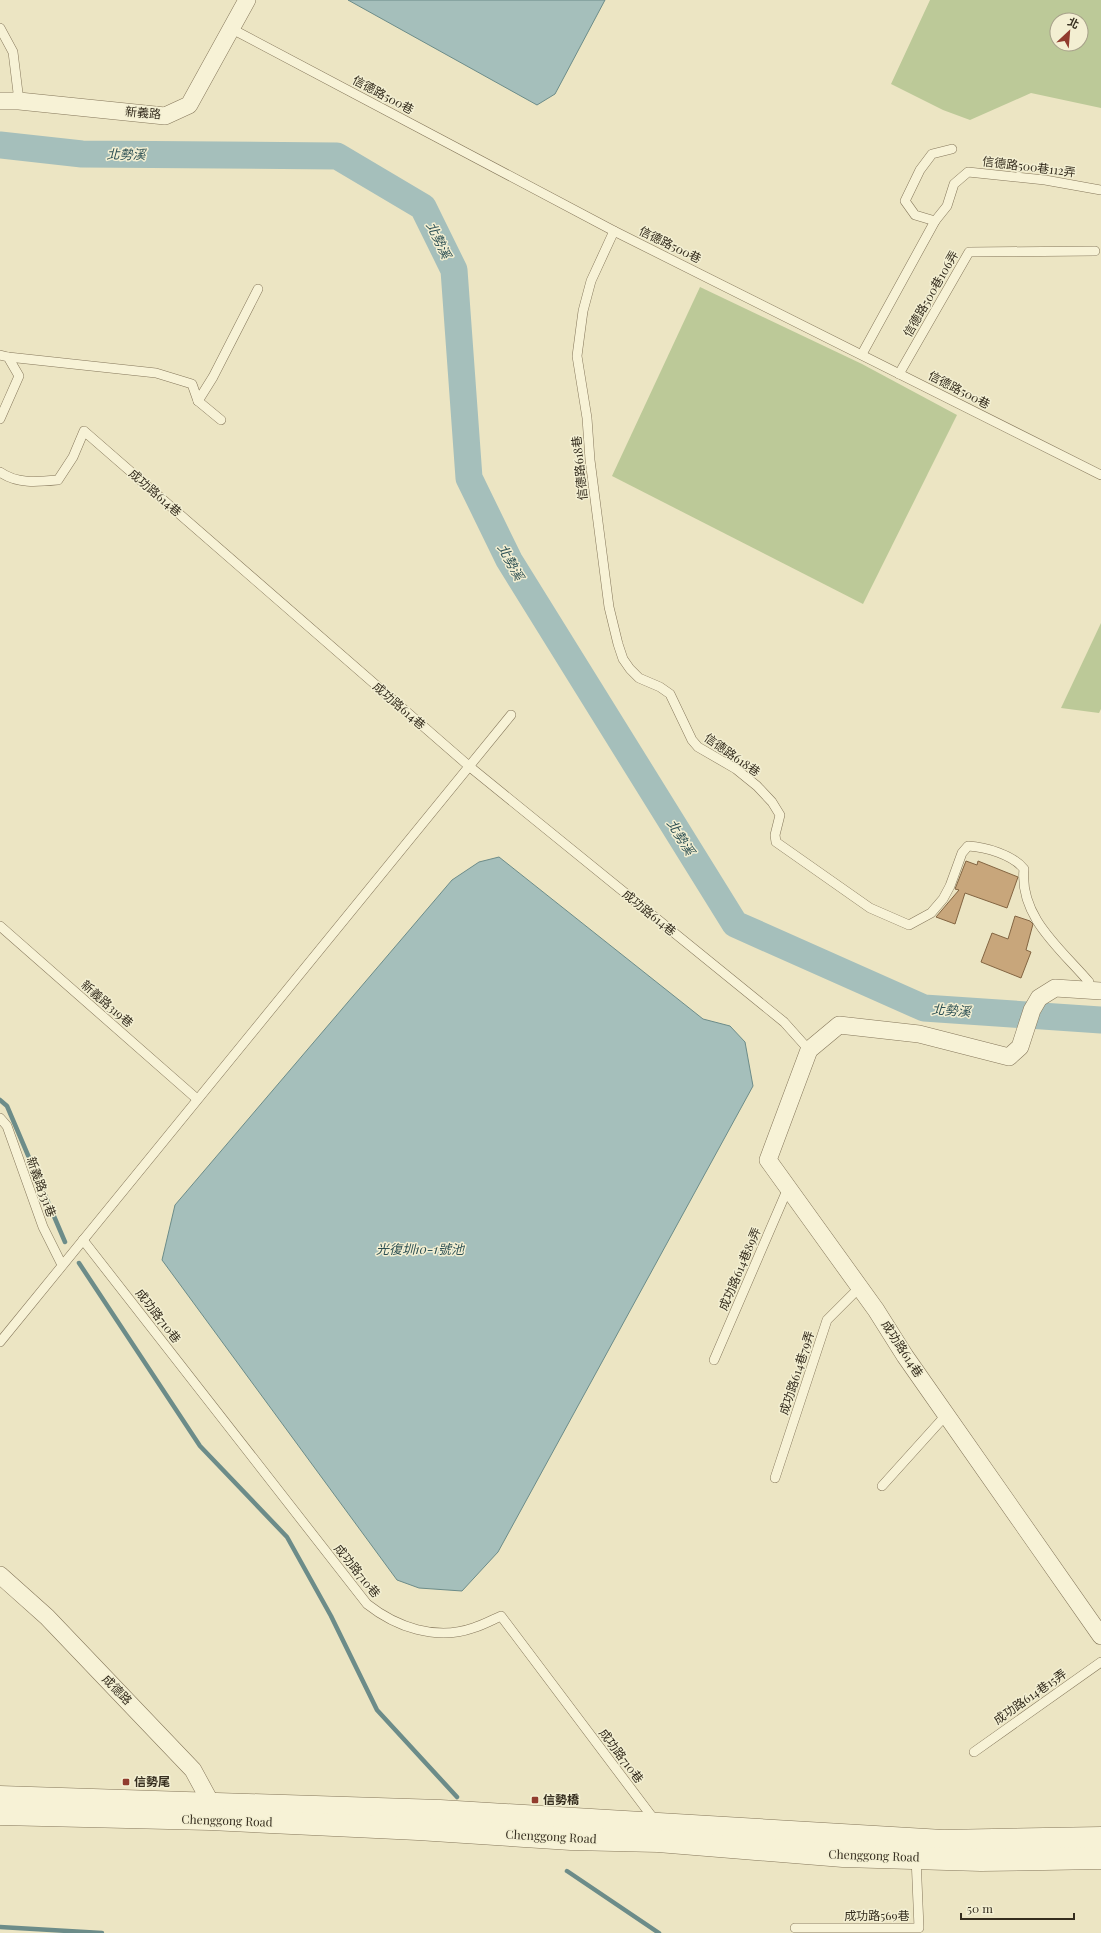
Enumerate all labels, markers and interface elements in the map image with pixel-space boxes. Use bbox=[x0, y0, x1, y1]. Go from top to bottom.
north arrow bbox=[1049, 12, 1089, 52]
text: 北 bbox=[1065, 13, 1082, 32]
street label: 信德路500巷 bbox=[350, 71, 417, 117]
street label: 新義路 bbox=[124, 102, 162, 122]
water label: 北勢溪 bbox=[106, 145, 148, 162]
street label: 信德路500巷112弄 bbox=[981, 152, 1077, 180]
water label: 北勢溪 bbox=[423, 219, 457, 263]
street label: 信德路500巷 bbox=[637, 222, 704, 266]
street label: 信德路500巷106弄 bbox=[899, 247, 961, 340]
street label: 信德路500巷 bbox=[926, 367, 993, 412]
street label: 信德路618巷 bbox=[568, 435, 590, 501]
street label: 成功路614巷 bbox=[126, 465, 185, 519]
water label: 北勢溪 bbox=[495, 541, 529, 585]
street label: 成功路614巷 bbox=[370, 678, 429, 732]
street label: 信德路618巷 bbox=[701, 729, 764, 779]
water label: 北勢溪 bbox=[664, 816, 700, 859]
street label: 成功路614巷 bbox=[620, 886, 680, 939]
street label: 新義路319巷 bbox=[78, 976, 137, 1030]
water label: 北勢溪 bbox=[931, 1000, 973, 1019]
street label: 新義路331巷 bbox=[24, 1154, 60, 1219]
street label: 成功路614巷89弄 bbox=[714, 1225, 764, 1313]
water label: 光復圳10-1號池 bbox=[376, 1240, 466, 1257]
street label: 成功路710巷 bbox=[133, 1285, 185, 1346]
street label: 成功路614巷 bbox=[879, 1317, 927, 1380]
street label: 成功路614巷79弄 bbox=[775, 1329, 817, 1417]
street label: 成功路710巷 bbox=[331, 1540, 384, 1600]
street label: 成功路614巷15弄 bbox=[990, 1665, 1069, 1727]
street label: 成德路 bbox=[99, 1671, 136, 1708]
street label: 成功路710巷 bbox=[596, 1725, 648, 1786]
place label: 信勢尾 bbox=[134, 1773, 170, 1789]
marker: 信勢尾 bbox=[121, 1777, 131, 1787]
place label: 信勢橋 bbox=[543, 1791, 580, 1807]
marker: 信勢橋 bbox=[530, 1795, 540, 1805]
street label: Chenggong Road bbox=[181, 1810, 273, 1830]
street label: Chenggong Road bbox=[505, 1826, 597, 1846]
street label: Chenggong Road bbox=[828, 1845, 920, 1865]
scale bar bbox=[961, 1895, 1074, 1921]
text: 50 m bbox=[967, 1900, 993, 1916]
street label: 成功路569巷 bbox=[844, 1907, 910, 1923]

